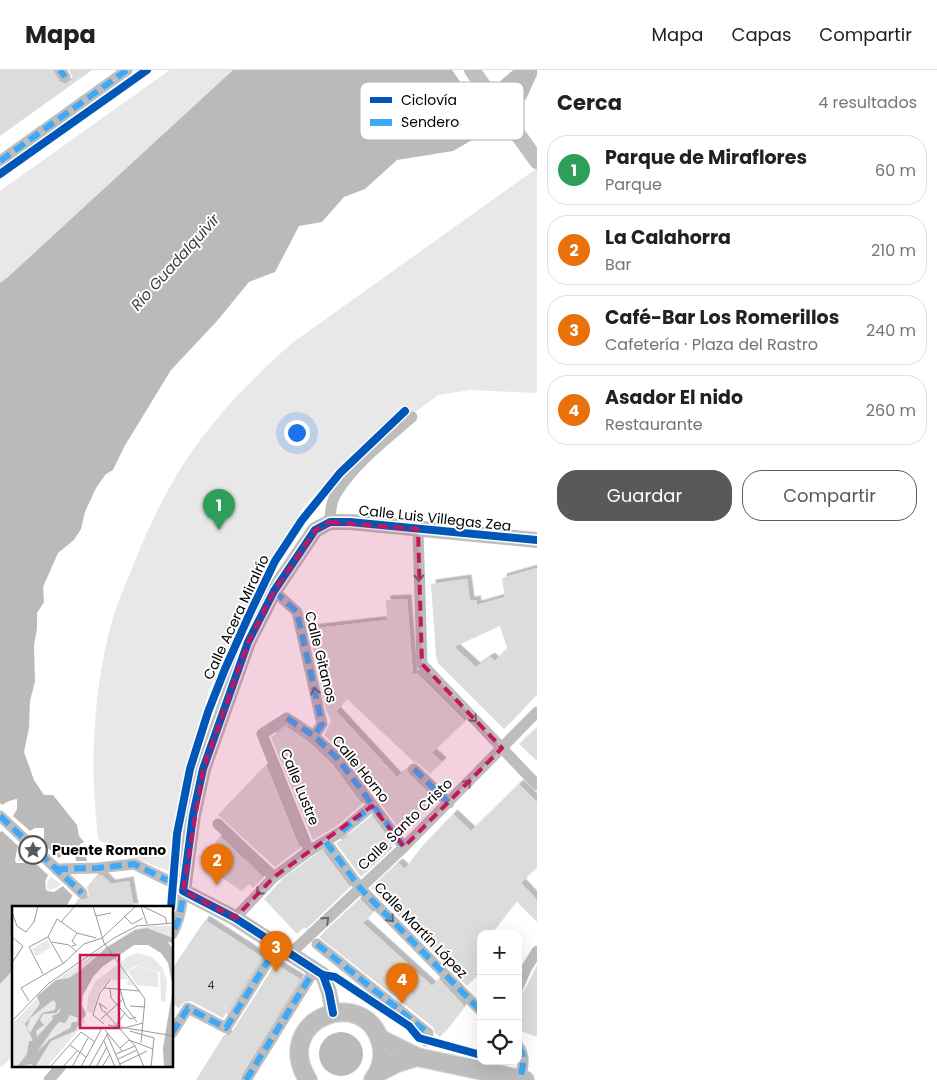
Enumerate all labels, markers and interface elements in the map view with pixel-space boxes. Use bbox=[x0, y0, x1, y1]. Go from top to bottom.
text: Mapa bbox=[25, 18, 96, 51]
text: Mapa bbox=[651, 22, 704, 47]
text: Capas bbox=[732, 22, 791, 47]
text: Compartir bbox=[819, 22, 912, 47]
legend bbox=[360, 82, 524, 140]
text: Cerca bbox=[557, 88, 622, 117]
text: Ciclovía bbox=[401, 90, 457, 110]
text: 4 resultados bbox=[818, 91, 917, 114]
text: Sendero bbox=[401, 112, 459, 132]
text: Parque de Miraflores bbox=[605, 144, 807, 171]
text: 1 bbox=[571, 159, 577, 182]
text: 60 m bbox=[875, 159, 916, 182]
text: Parque bbox=[605, 173, 662, 196]
water label: Río Guadalquivir bbox=[126, 209, 224, 315]
text: La Calahorra bbox=[605, 224, 731, 251]
text: 2 bbox=[569, 239, 579, 262]
text: 210 m bbox=[871, 239, 916, 262]
text: Bar bbox=[605, 253, 632, 276]
text: Café-Bar Los Romerillos bbox=[605, 304, 839, 331]
text: 3 bbox=[569, 319, 579, 342]
text: 240 m bbox=[866, 319, 916, 342]
text: Cafetería · Plaza del Rastro bbox=[605, 333, 818, 356]
text: Asador El nido bbox=[605, 384, 743, 411]
text: 4 bbox=[569, 399, 579, 422]
text: 260 m bbox=[866, 399, 916, 422]
text: Restaurante bbox=[605, 413, 703, 436]
your location bbox=[284, 420, 310, 446]
button: Guardar bbox=[557, 470, 732, 521]
button: Compartir bbox=[742, 470, 917, 521]
pin: 1 bbox=[203, 489, 235, 530]
street label: Calle Luis Villegas Zea bbox=[358, 500, 512, 536]
street label: Calle Acera Miralrío bbox=[198, 551, 274, 683]
one-way arrow bbox=[414, 574, 425, 582]
street label: Calle Gitanos bbox=[300, 609, 342, 705]
one-way arrow bbox=[310, 686, 321, 695]
one-way arrow bbox=[468, 713, 477, 722]
street label: Calle Horno bbox=[328, 731, 394, 807]
street label: Calle Lustre bbox=[276, 746, 325, 829]
street label: Calle Santo Cristo bbox=[353, 773, 457, 875]
one-way arrow bbox=[463, 779, 472, 788]
place icon: Puente Romano bbox=[18, 835, 48, 865]
place label: Puente Romano bbox=[52, 840, 166, 860]
pin: 2 bbox=[201, 844, 233, 885]
street label: Calle Martín López bbox=[370, 877, 472, 983]
one-way arrow bbox=[256, 887, 265, 896]
inset map bbox=[12, 906, 174, 1068]
one-way arrow bbox=[385, 914, 394, 923]
one-way arrow bbox=[321, 917, 330, 926]
map controls bbox=[477, 930, 522, 1065]
button: + bbox=[477, 930, 522, 975]
pin: 3 bbox=[260, 931, 292, 972]
pin: 4 bbox=[386, 963, 418, 1004]
button: − bbox=[477, 975, 522, 1020]
house number: 4 bbox=[208, 977, 215, 993]
button: locate bbox=[477, 1020, 522, 1065]

